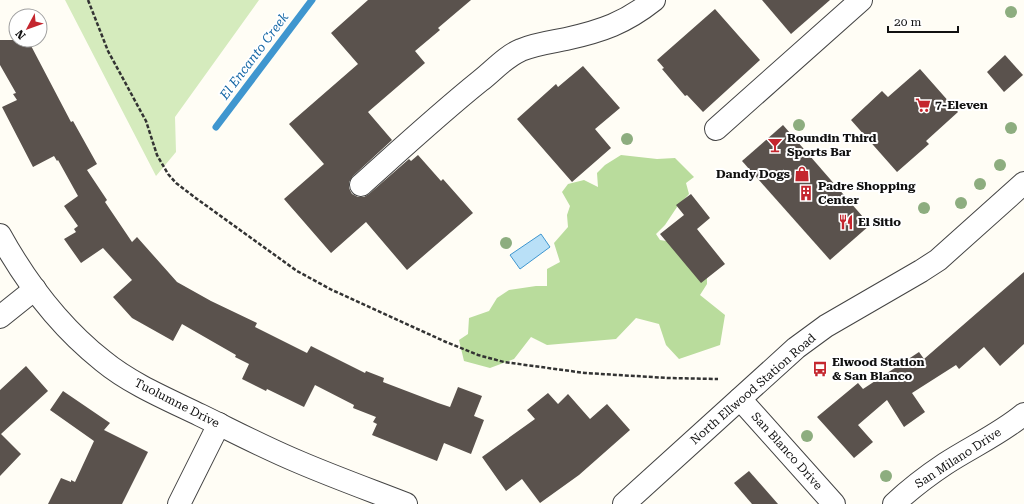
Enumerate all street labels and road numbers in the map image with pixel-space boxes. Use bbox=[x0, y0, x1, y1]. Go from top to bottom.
street label: North Ellwood Station Road bbox=[687, 330, 819, 447]
street label: Tuolumne Drive bbox=[132, 376, 222, 431]
street label: San Blanco Drive bbox=[749, 409, 826, 493]
street label: San Milano Drive bbox=[912, 425, 1004, 491]

